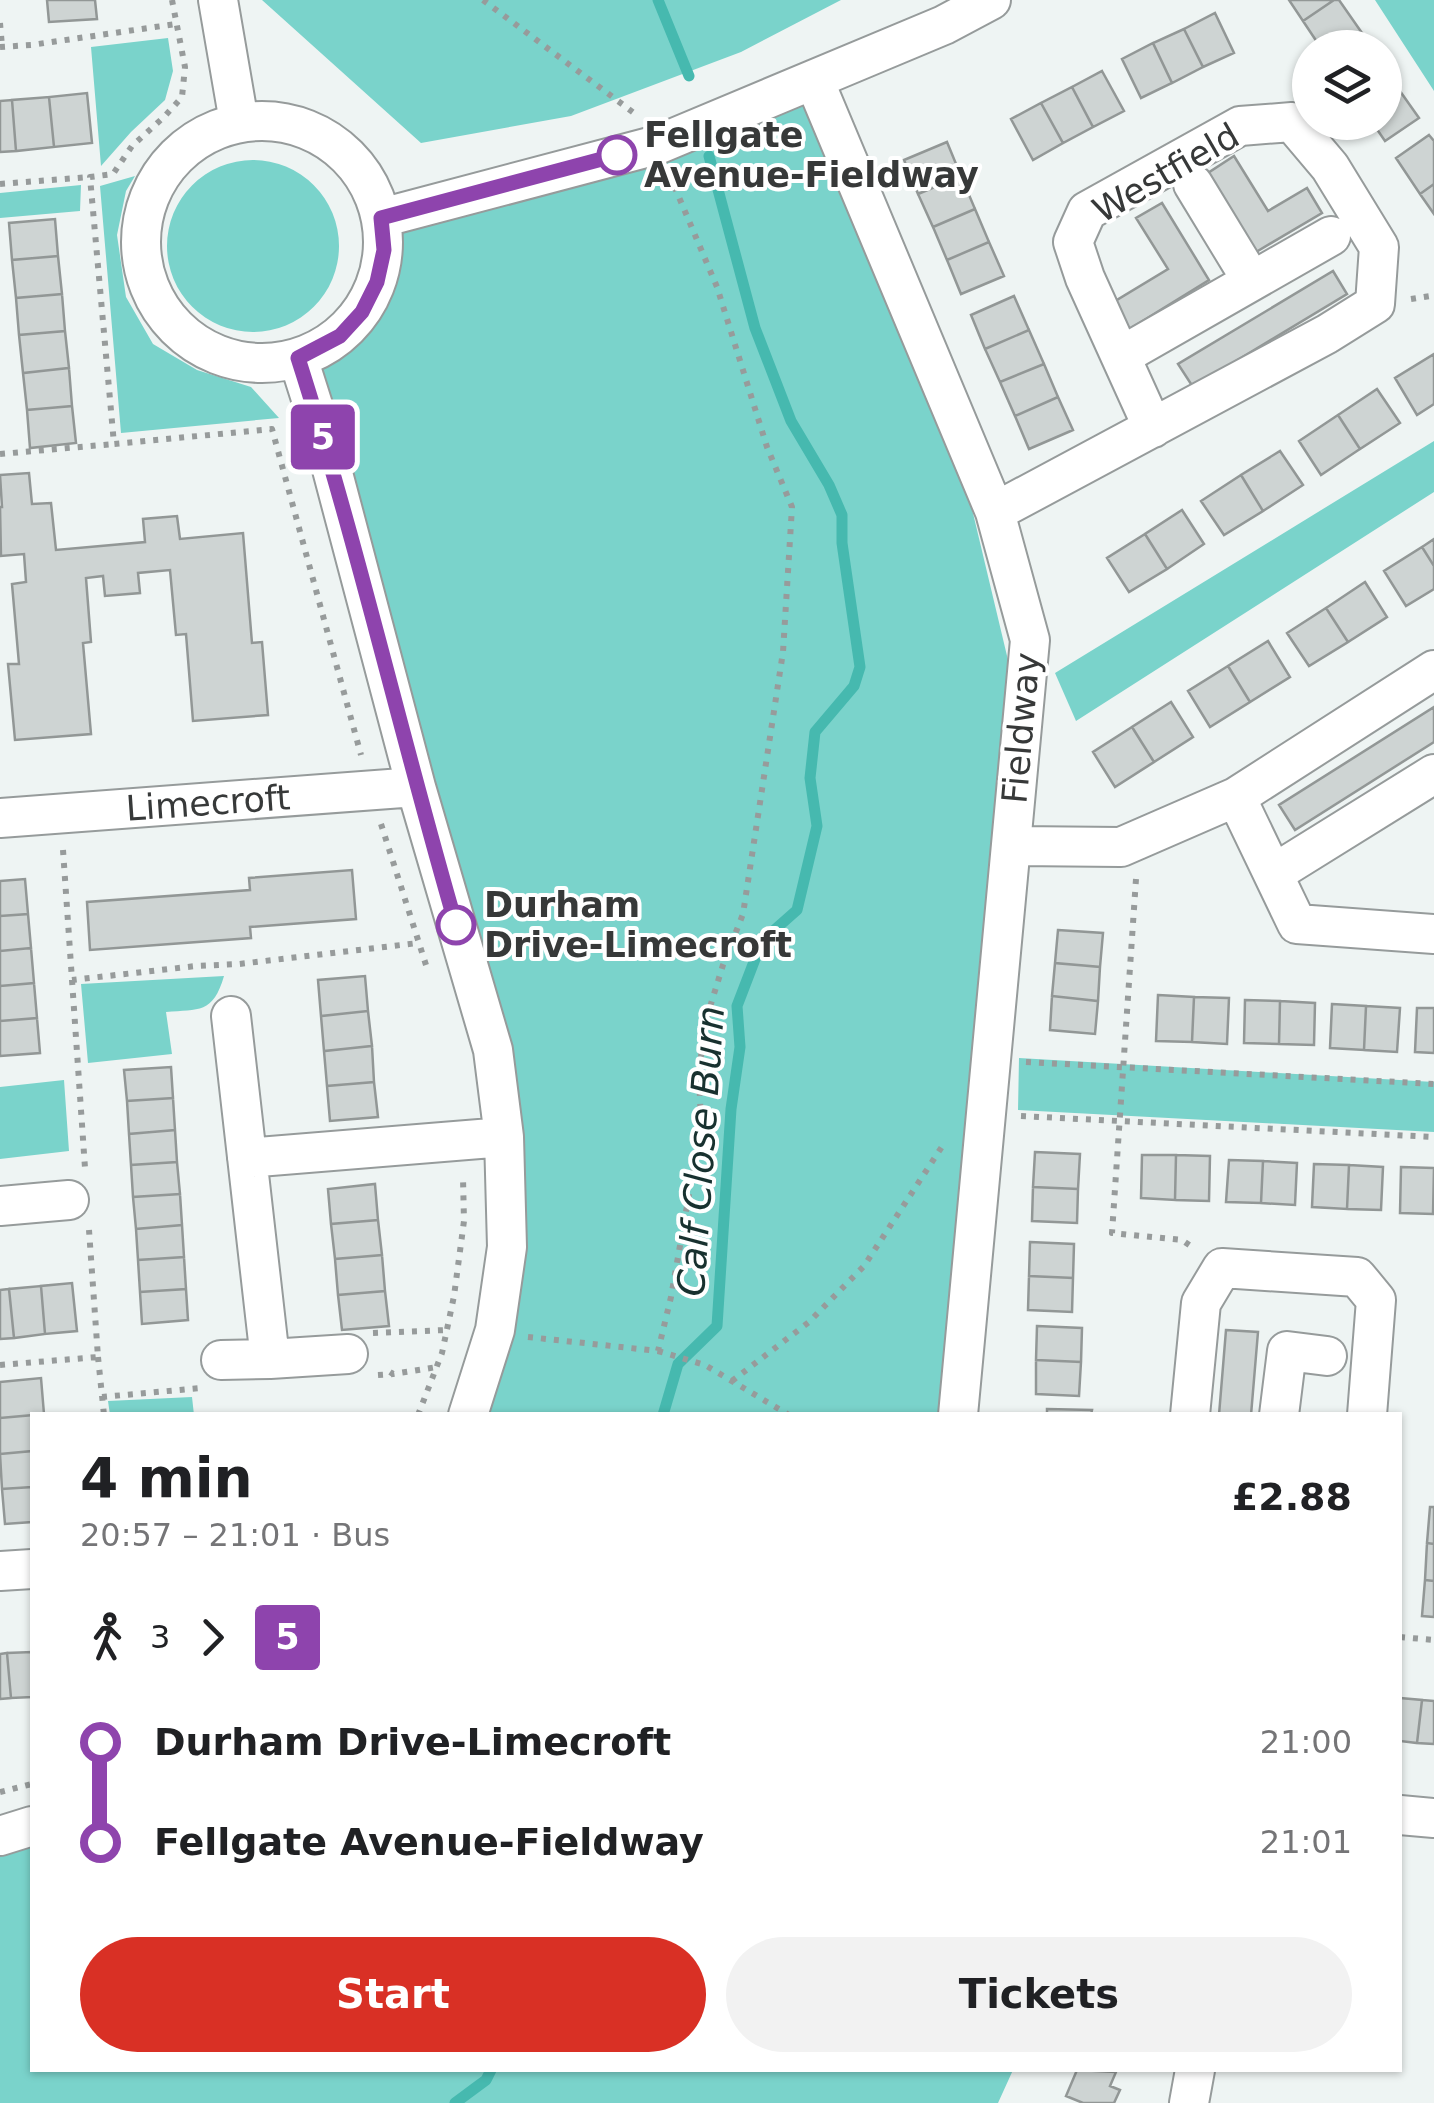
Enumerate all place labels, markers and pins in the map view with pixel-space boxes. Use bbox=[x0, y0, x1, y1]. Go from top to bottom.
place label: Fellgate Avenue-Fieldway bbox=[644, 115, 979, 195]
marker: Fellgate Avenue-Fieldway bbox=[598, 136, 636, 174]
place label: Durham Drive-Limecroft bbox=[484, 885, 792, 965]
marker: Durham Drive-Limecroft bbox=[437, 906, 475, 944]

